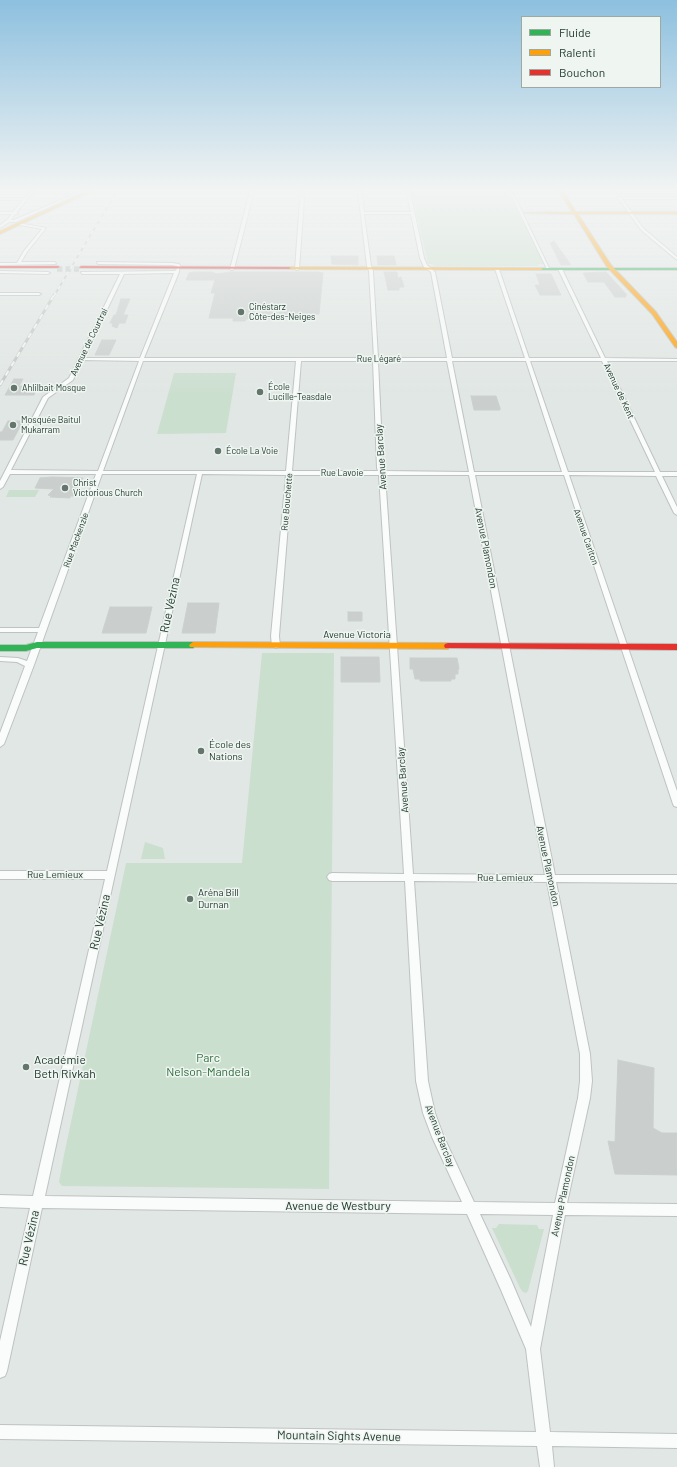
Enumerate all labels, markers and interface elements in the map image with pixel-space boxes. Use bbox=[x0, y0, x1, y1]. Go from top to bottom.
legend bbox=[521, 16, 661, 88]
text: Fluide bbox=[559, 25, 591, 39]
text: Ralenti bbox=[559, 45, 596, 59]
text: Bouchon bbox=[559, 65, 605, 79]
place label: Cinéstarz Côte-des-Neiges bbox=[249, 302, 315, 323]
street label: Avenue de Courtrai bbox=[68, 306, 110, 378]
marker: Cinéstarz Côte-des-Neiges bbox=[236, 307, 246, 317]
street label: Rue Légaré bbox=[357, 354, 401, 364]
street label: Avenue de Kent bbox=[601, 361, 637, 421]
place label: École Lucille-Teasdale bbox=[268, 382, 331, 403]
marker: Ahlilbait Mosque bbox=[9, 383, 19, 393]
place label: Ahlilbait Mosque bbox=[22, 383, 86, 393]
marker: École Lucille-Teasdale bbox=[255, 387, 265, 397]
place label: Mosquée Baitul Mukarram bbox=[21, 415, 81, 436]
marker: Mosquée Baitul Mukarram bbox=[8, 420, 18, 430]
street label: Avenue Barclay bbox=[373, 424, 389, 490]
marker: École La Voie bbox=[213, 446, 223, 456]
place label: École La Voie bbox=[226, 446, 278, 456]
street label: Rue Lavoie bbox=[321, 468, 363, 478]
street label: Rue Bouchette bbox=[279, 473, 295, 531]
place label: Christ Victorious Church bbox=[73, 478, 143, 499]
marker: Christ Victorious Church bbox=[60, 483, 70, 493]
street label: Avenue Plamondon bbox=[472, 506, 500, 590]
street label: Avenue Carlton bbox=[571, 508, 601, 566]
street label: Rue Mackenzie bbox=[61, 511, 91, 569]
street label: Rue Vézina bbox=[157, 576, 183, 634]
street label: Avenue Victoria bbox=[323, 629, 391, 641]
place label: École des Nations bbox=[209, 739, 251, 762]
marker: École des Nations bbox=[196, 746, 206, 756]
street label: Avenue Barclay bbox=[395, 747, 411, 813]
street label: Avenue Plamondon bbox=[534, 824, 562, 908]
street label: Rue Lemieux bbox=[27, 869, 83, 881]
street label: Rue Lemieux bbox=[477, 872, 533, 884]
place label: Aréna Bill Durnan bbox=[198, 887, 239, 910]
street label: Rue Vézina bbox=[87, 893, 113, 951]
marker: Aréna Bill Durnan bbox=[185, 894, 195, 904]
park label: Parc Nelson-Mandela bbox=[166, 1051, 250, 1079]
place label: Académie Beth Rivkah bbox=[34, 1053, 96, 1081]
marker: Académie Beth Rivkah bbox=[21, 1062, 31, 1072]
street label: Avenue Barclay bbox=[423, 1103, 457, 1169]
street label: Avenue Plamondon bbox=[549, 1154, 577, 1238]
street label: Avenue de Westbury bbox=[285, 1199, 391, 1213]
street label: Rue Vézina bbox=[16, 1209, 42, 1267]
street label: Mountain Sights Avenue bbox=[277, 1428, 401, 1444]

